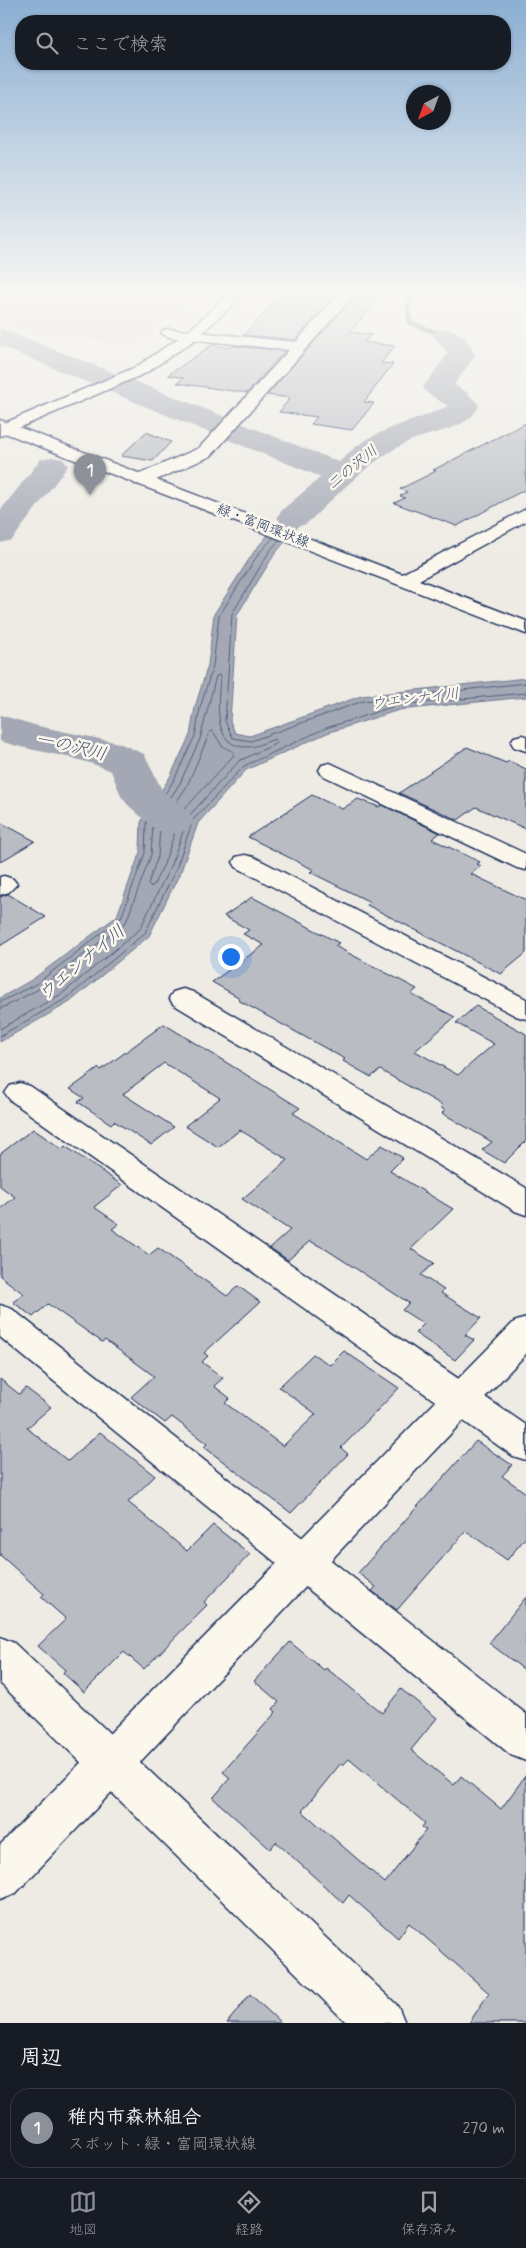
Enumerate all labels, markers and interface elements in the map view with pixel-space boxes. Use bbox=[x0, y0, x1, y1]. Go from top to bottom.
search box bbox=[15, 15, 511, 70]
icon: search bbox=[33, 29, 61, 57]
text: ここで検索 bbox=[73, 32, 168, 57]
north arrow bbox=[406, 85, 451, 130]
water label: 二の沢川 bbox=[324, 441, 382, 495]
pin: 1 bbox=[74, 454, 106, 495]
street label: 緑・富岡環状線 bbox=[214, 500, 312, 552]
water label: ウエンナイ川 bbox=[370, 684, 460, 714]
water label: 一の沢川 bbox=[33, 727, 109, 767]
water label: ウエンナイ川 bbox=[33, 920, 131, 1006]
your location bbox=[218, 944, 244, 970]
text: 周辺 bbox=[20, 2044, 62, 2072]
text: 稚内市森林組合 bbox=[68, 2105, 201, 2130]
text: 1 bbox=[33, 2118, 41, 2139]
text: 270 m bbox=[462, 2118, 505, 2139]
text: スポット · 緑・富岡環状線 bbox=[68, 2134, 256, 2155]
tab: 地図 bbox=[69, 2188, 97, 2239]
tab: 経路 bbox=[235, 2188, 263, 2239]
tab: 保存済み bbox=[401, 2188, 457, 2239]

